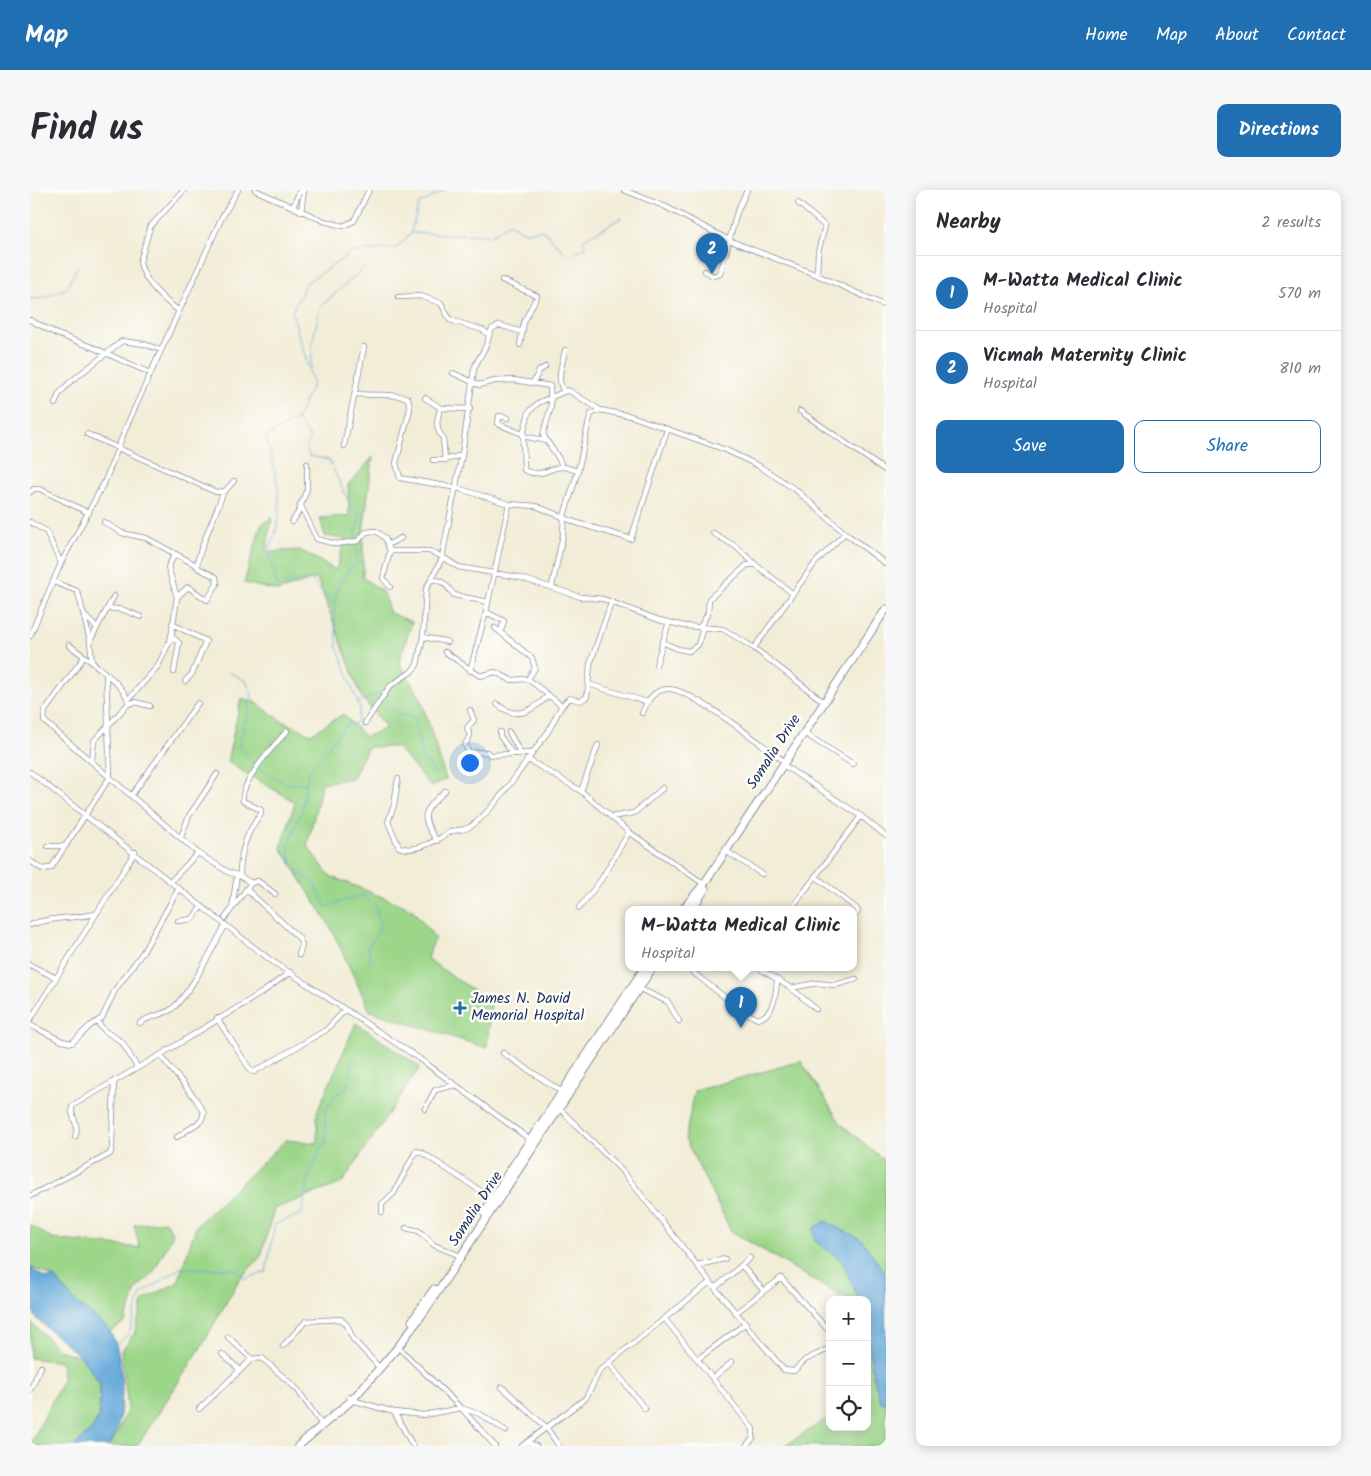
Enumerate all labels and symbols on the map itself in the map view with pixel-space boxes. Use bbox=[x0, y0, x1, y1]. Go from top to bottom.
pin: 2 bbox=[696, 233, 728, 274]
street label: Somalia Drive bbox=[741, 709, 807, 794]
your location bbox=[457, 750, 483, 776]
place label: James N. David Memorial Hospital bbox=[471, 987, 584, 1028]
pin: 1 bbox=[725, 987, 757, 1028]
marker: James N. David Memorial Hospital bbox=[453, 1001, 467, 1015]
street label: Somalia Drive bbox=[443, 1166, 509, 1251]

